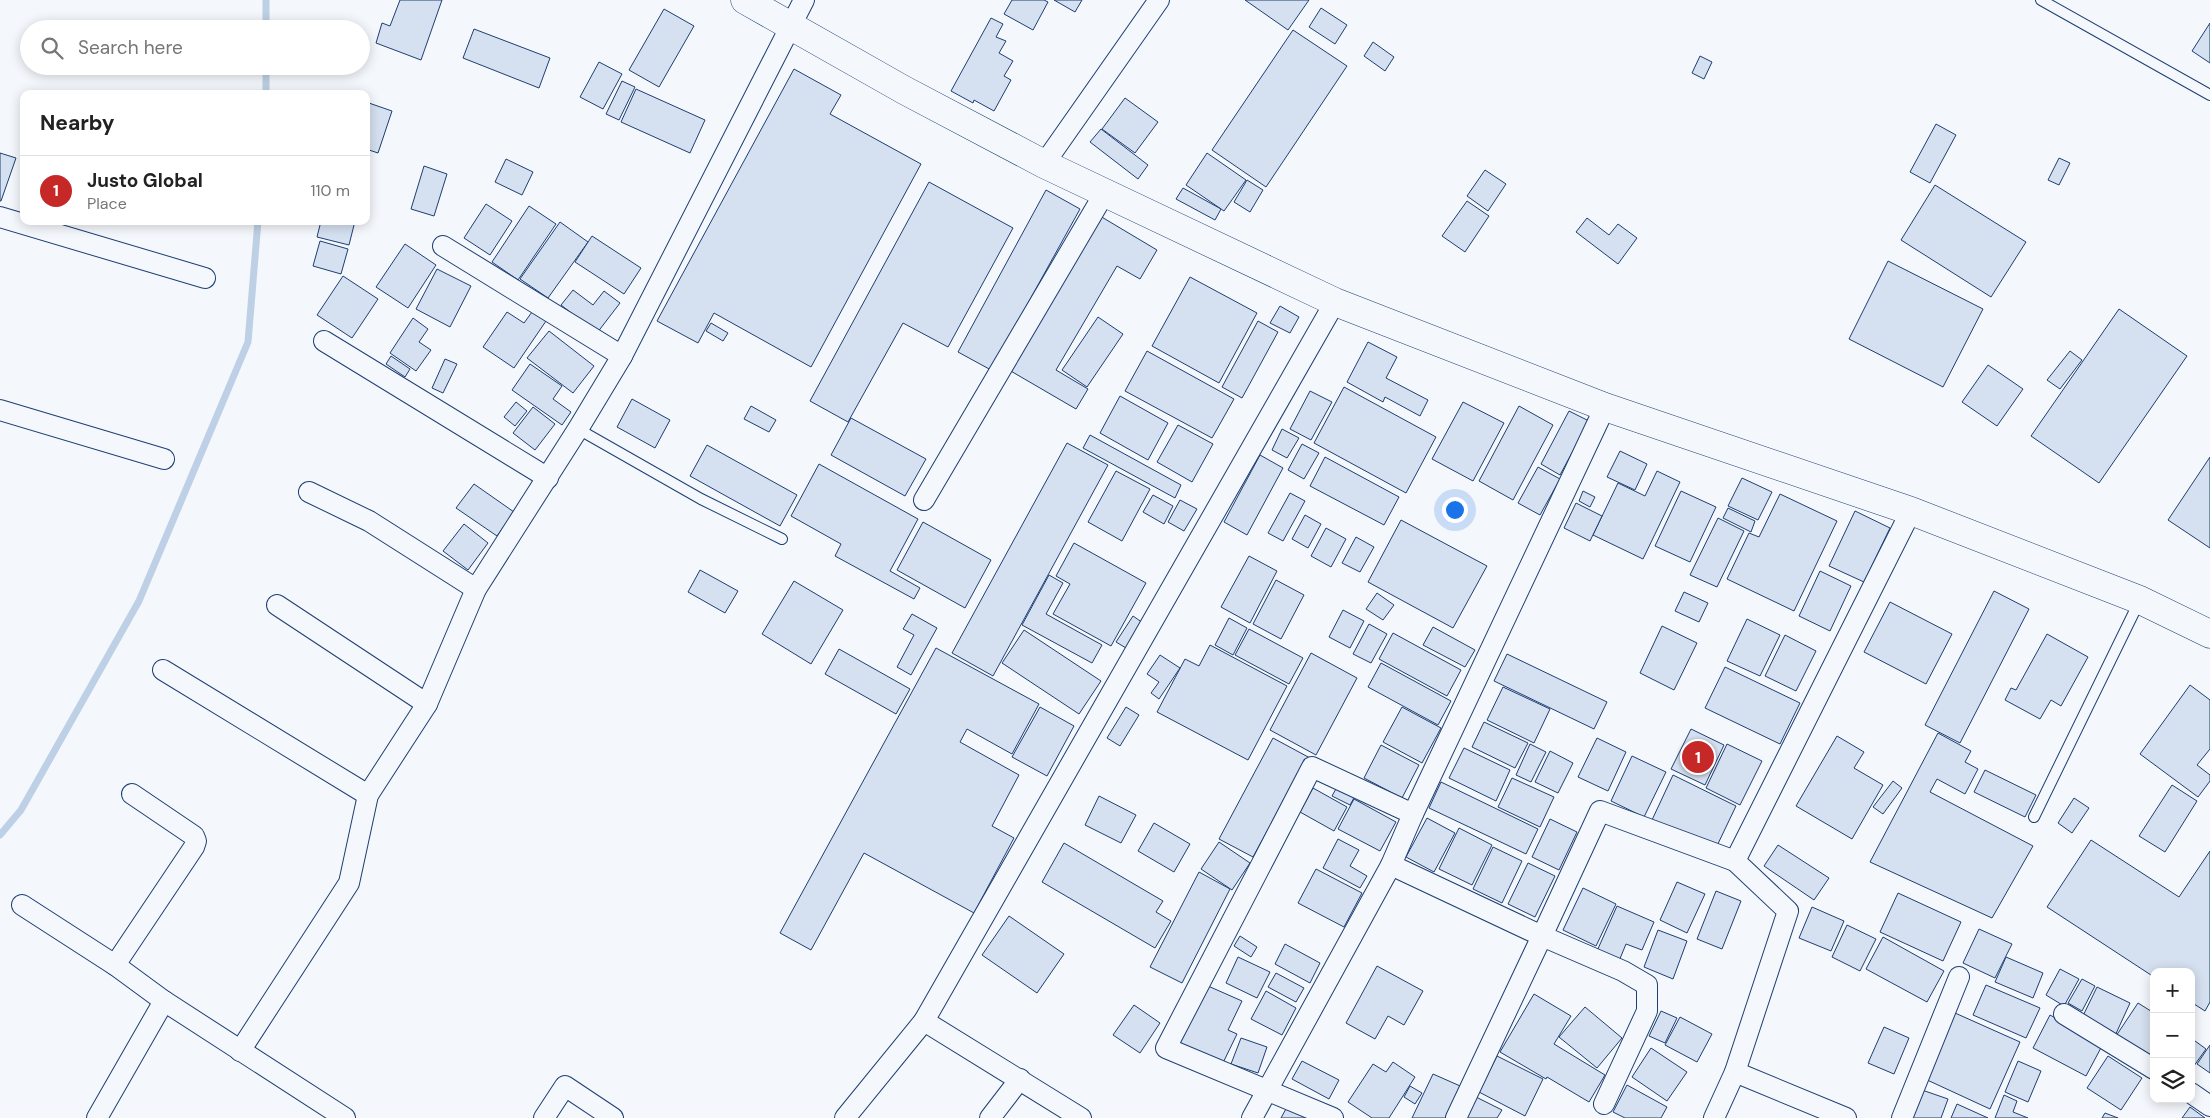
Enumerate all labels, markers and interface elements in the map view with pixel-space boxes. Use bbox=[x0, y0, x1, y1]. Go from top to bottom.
search box bbox=[20, 20, 370, 75]
icon: search bbox=[38, 34, 66, 62]
text: Search here bbox=[78, 35, 183, 60]
text: Nearby bbox=[40, 109, 114, 137]
text: Justo Global bbox=[87, 168, 203, 193]
text: 1 bbox=[53, 180, 59, 201]
text: 110 m bbox=[311, 180, 350, 201]
text: Place bbox=[87, 193, 127, 214]
your location bbox=[1442, 497, 1468, 523]
pin: 1 bbox=[1682, 738, 1714, 776]
map controls bbox=[2150, 968, 2195, 1103]
button: + bbox=[2150, 968, 2195, 1013]
button: − bbox=[2150, 1013, 2195, 1058]
button: layers bbox=[2150, 1058, 2195, 1103]

